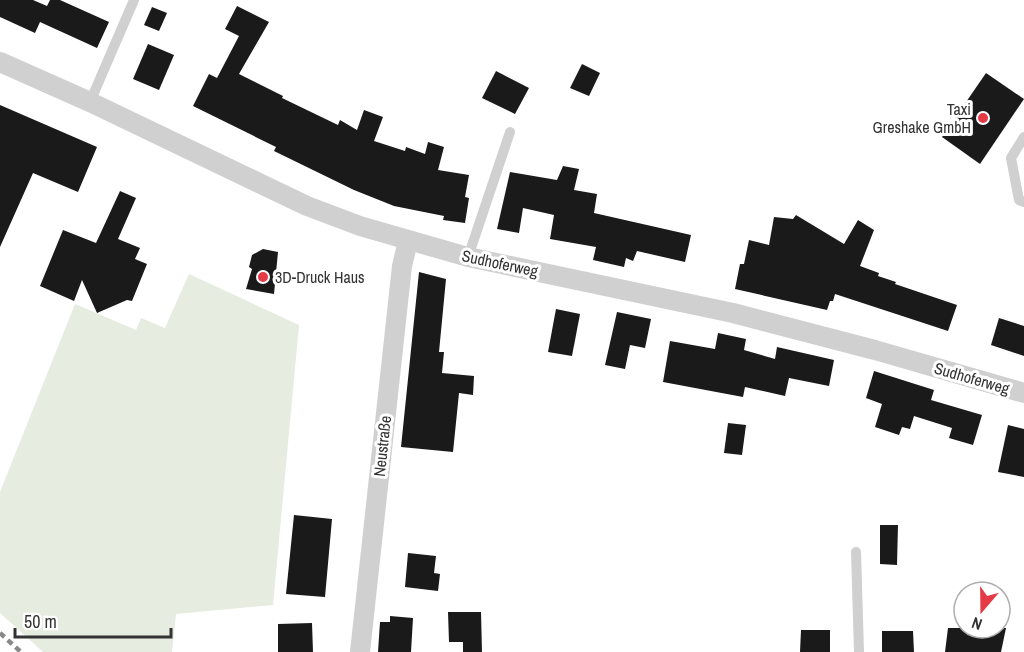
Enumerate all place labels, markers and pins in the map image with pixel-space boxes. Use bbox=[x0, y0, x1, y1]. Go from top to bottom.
place label: Taxi Greshake GmbH bbox=[873, 98, 971, 138]
marker: Taxi Greshake GmbH bbox=[976, 111, 990, 125]
place label: 3D-Druck Haus bbox=[275, 266, 365, 288]
marker: 3D-Druck Haus bbox=[256, 270, 270, 284]

